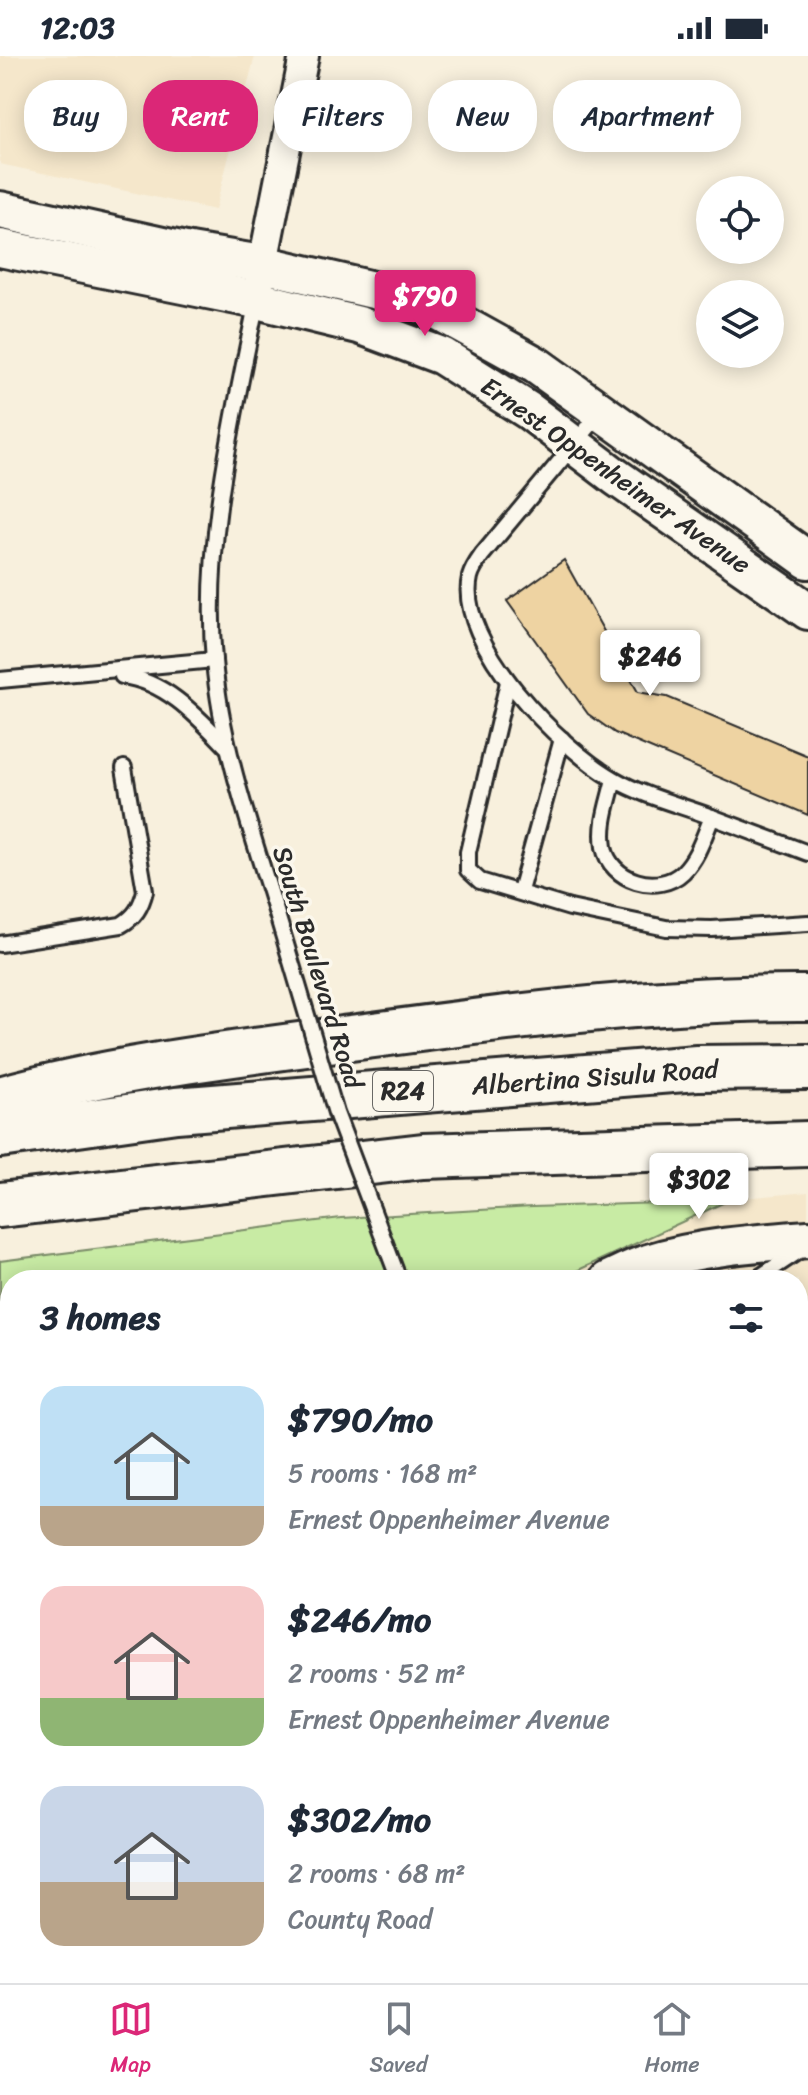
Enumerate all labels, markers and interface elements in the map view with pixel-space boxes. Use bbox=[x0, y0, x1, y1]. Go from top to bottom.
text: 12:03 bbox=[40, 1, 115, 55]
chip: Buy bbox=[24, 80, 127, 152]
chip: Rent bbox=[143, 80, 258, 152]
chip: Filters bbox=[274, 80, 412, 152]
chip: New bbox=[428, 80, 537, 152]
chip: Apartment bbox=[553, 80, 741, 152]
map controls bbox=[696, 176, 784, 368]
button: locate bbox=[696, 176, 784, 264]
pin: $790 bbox=[378, 270, 472, 338]
text: $790 bbox=[393, 273, 457, 319]
button: layers bbox=[696, 280, 784, 368]
street label: Ernest Oppenheimer Avenue bbox=[471, 364, 761, 586]
pin: $246 bbox=[603, 630, 697, 698]
text: $246 bbox=[618, 633, 682, 679]
street label: South Boulevard Road bbox=[259, 840, 377, 1096]
street label: Albertina Sisulu Road bbox=[469, 1045, 722, 1109]
road number: R24 bbox=[373, 1071, 433, 1111]
pin: $302 bbox=[652, 1153, 746, 1221]
text: $302 bbox=[667, 1156, 731, 1202]
text: 3 homes bbox=[40, 1288, 160, 1348]
icon: filters bbox=[724, 1296, 768, 1340]
text: $790/mo bbox=[288, 1390, 433, 1450]
icon: home bbox=[104, 1418, 200, 1514]
text: 5 rooms · 168 m² bbox=[288, 1450, 477, 1496]
text: Ernest Oppenheimer Avenue bbox=[288, 1496, 610, 1542]
text: $246/mo bbox=[288, 1590, 431, 1650]
icon: home bbox=[104, 1618, 200, 1714]
text: 2 rooms · 52 m² bbox=[288, 1650, 466, 1696]
text: Ernest Oppenheimer Avenue bbox=[288, 1696, 610, 1742]
text: $302/mo bbox=[288, 1790, 431, 1850]
icon: home bbox=[104, 1818, 200, 1914]
text: 2 rooms · 68 m² bbox=[288, 1850, 465, 1896]
text: County Road bbox=[288, 1896, 432, 1942]
tab: Map bbox=[109, 1997, 153, 2084]
tab: Saved bbox=[370, 1997, 428, 2084]
tab: Home bbox=[645, 1997, 699, 2084]

